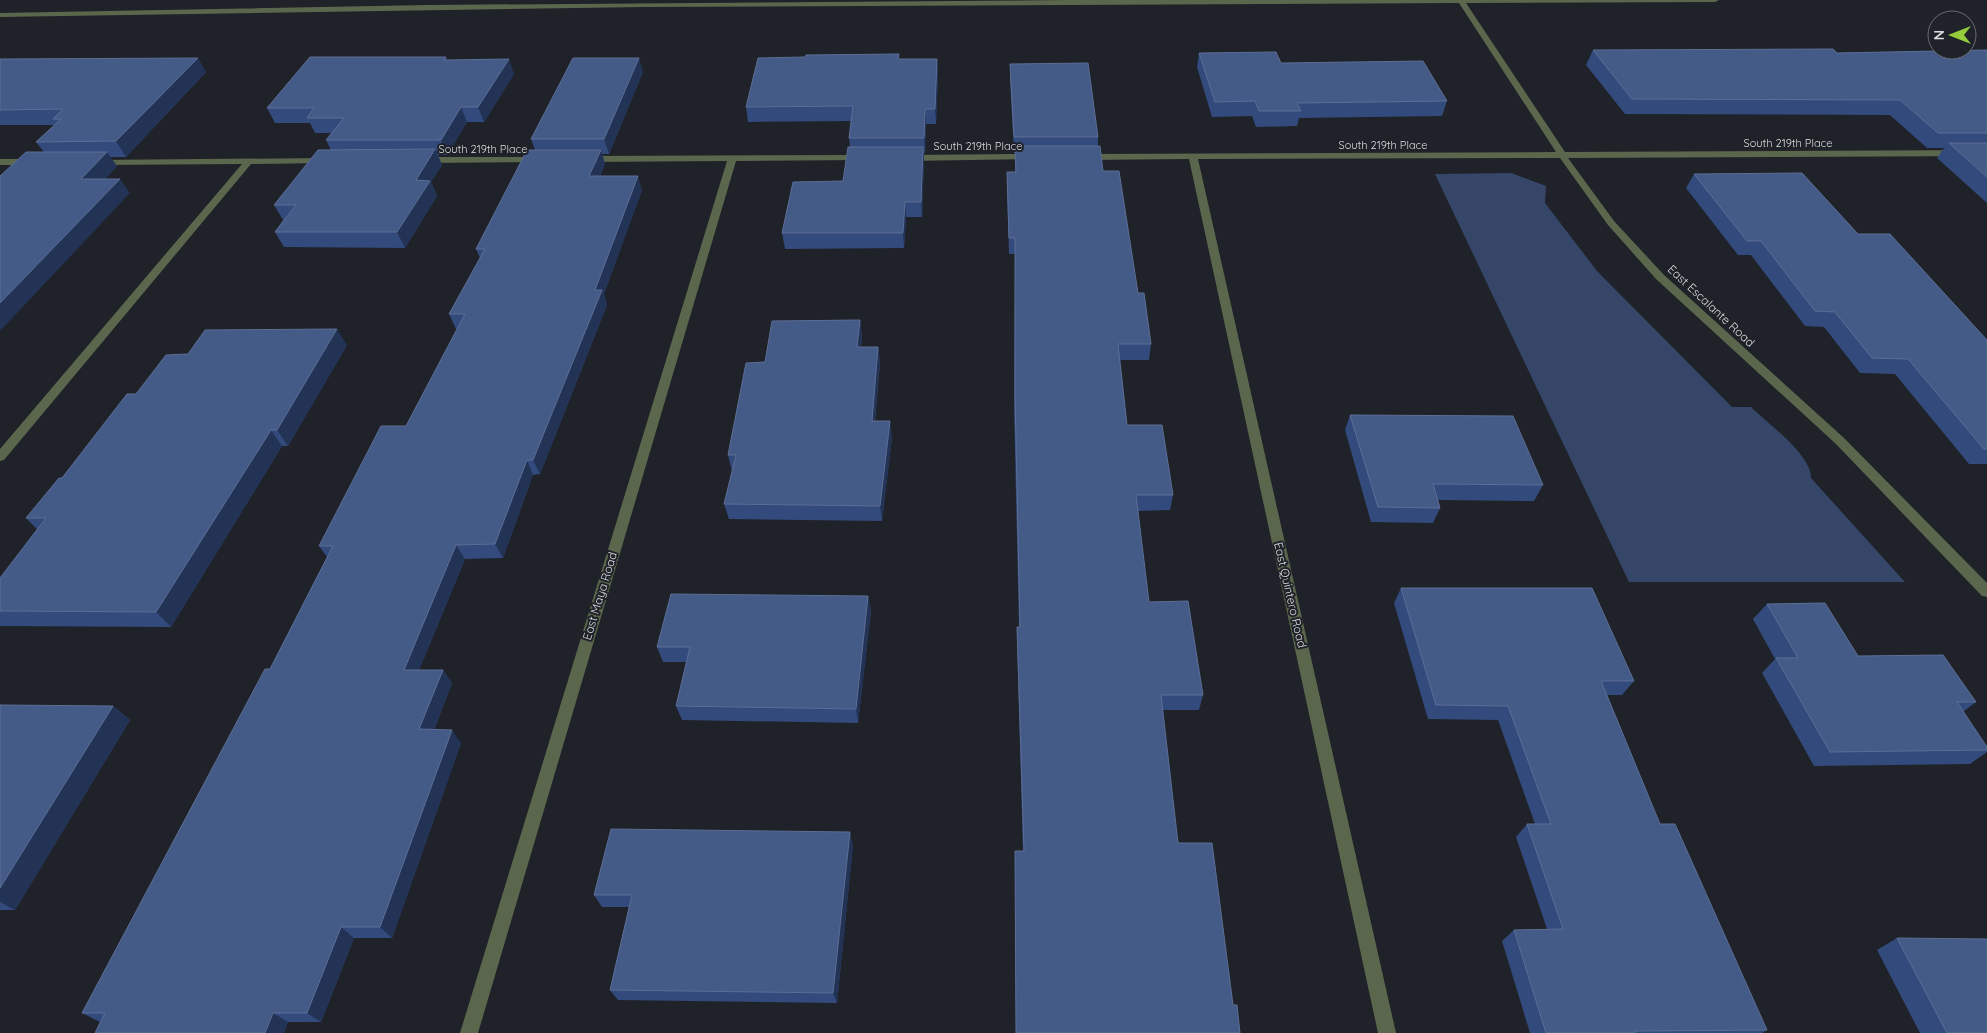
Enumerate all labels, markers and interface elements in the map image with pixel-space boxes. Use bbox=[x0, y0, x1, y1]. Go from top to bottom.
north arrow bbox=[1927, 10, 1977, 60]
text: N bbox=[1930, 30, 1948, 40]
street label: South 219th Place bbox=[1743, 136, 1833, 150]
street label: South 219th Place bbox=[1338, 138, 1428, 152]
street label: South 219th Place bbox=[933, 139, 1023, 153]
street label: South 219th Place bbox=[438, 142, 528, 156]
street label: East Escalante Road bbox=[1665, 261, 1758, 350]
street label: East Quintero Road bbox=[1271, 541, 1310, 649]
street label: East Maya Road bbox=[579, 550, 620, 642]

